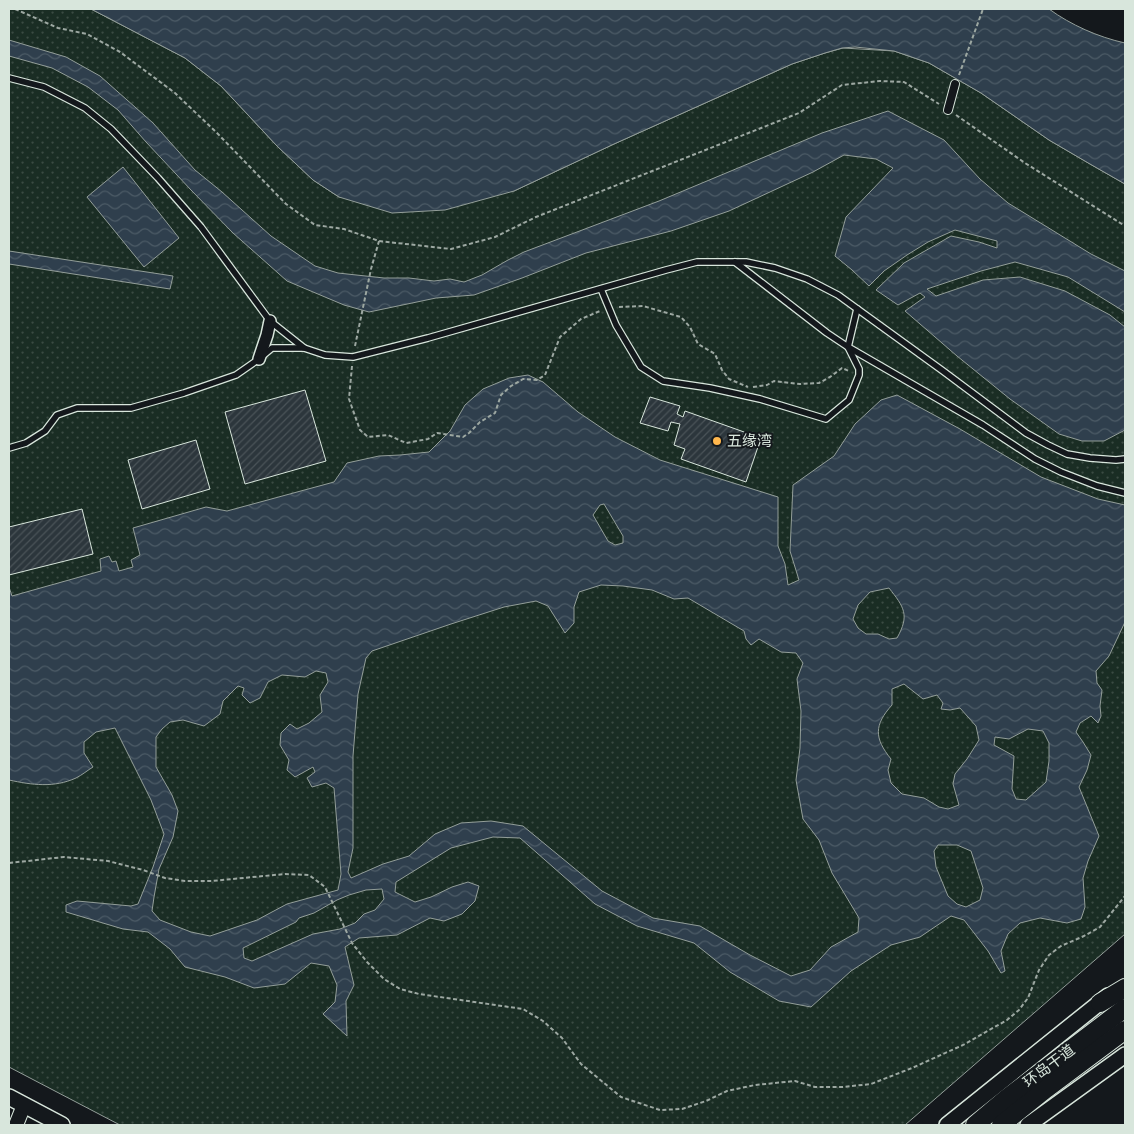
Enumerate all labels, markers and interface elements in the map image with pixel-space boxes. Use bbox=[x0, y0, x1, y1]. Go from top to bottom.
place label: 五缘湾 bbox=[727, 432, 772, 450]
marker: 五缘湾 bbox=[711, 435, 723, 447]
street label: 环岛干道 bbox=[1020, 1041, 1078, 1091]

